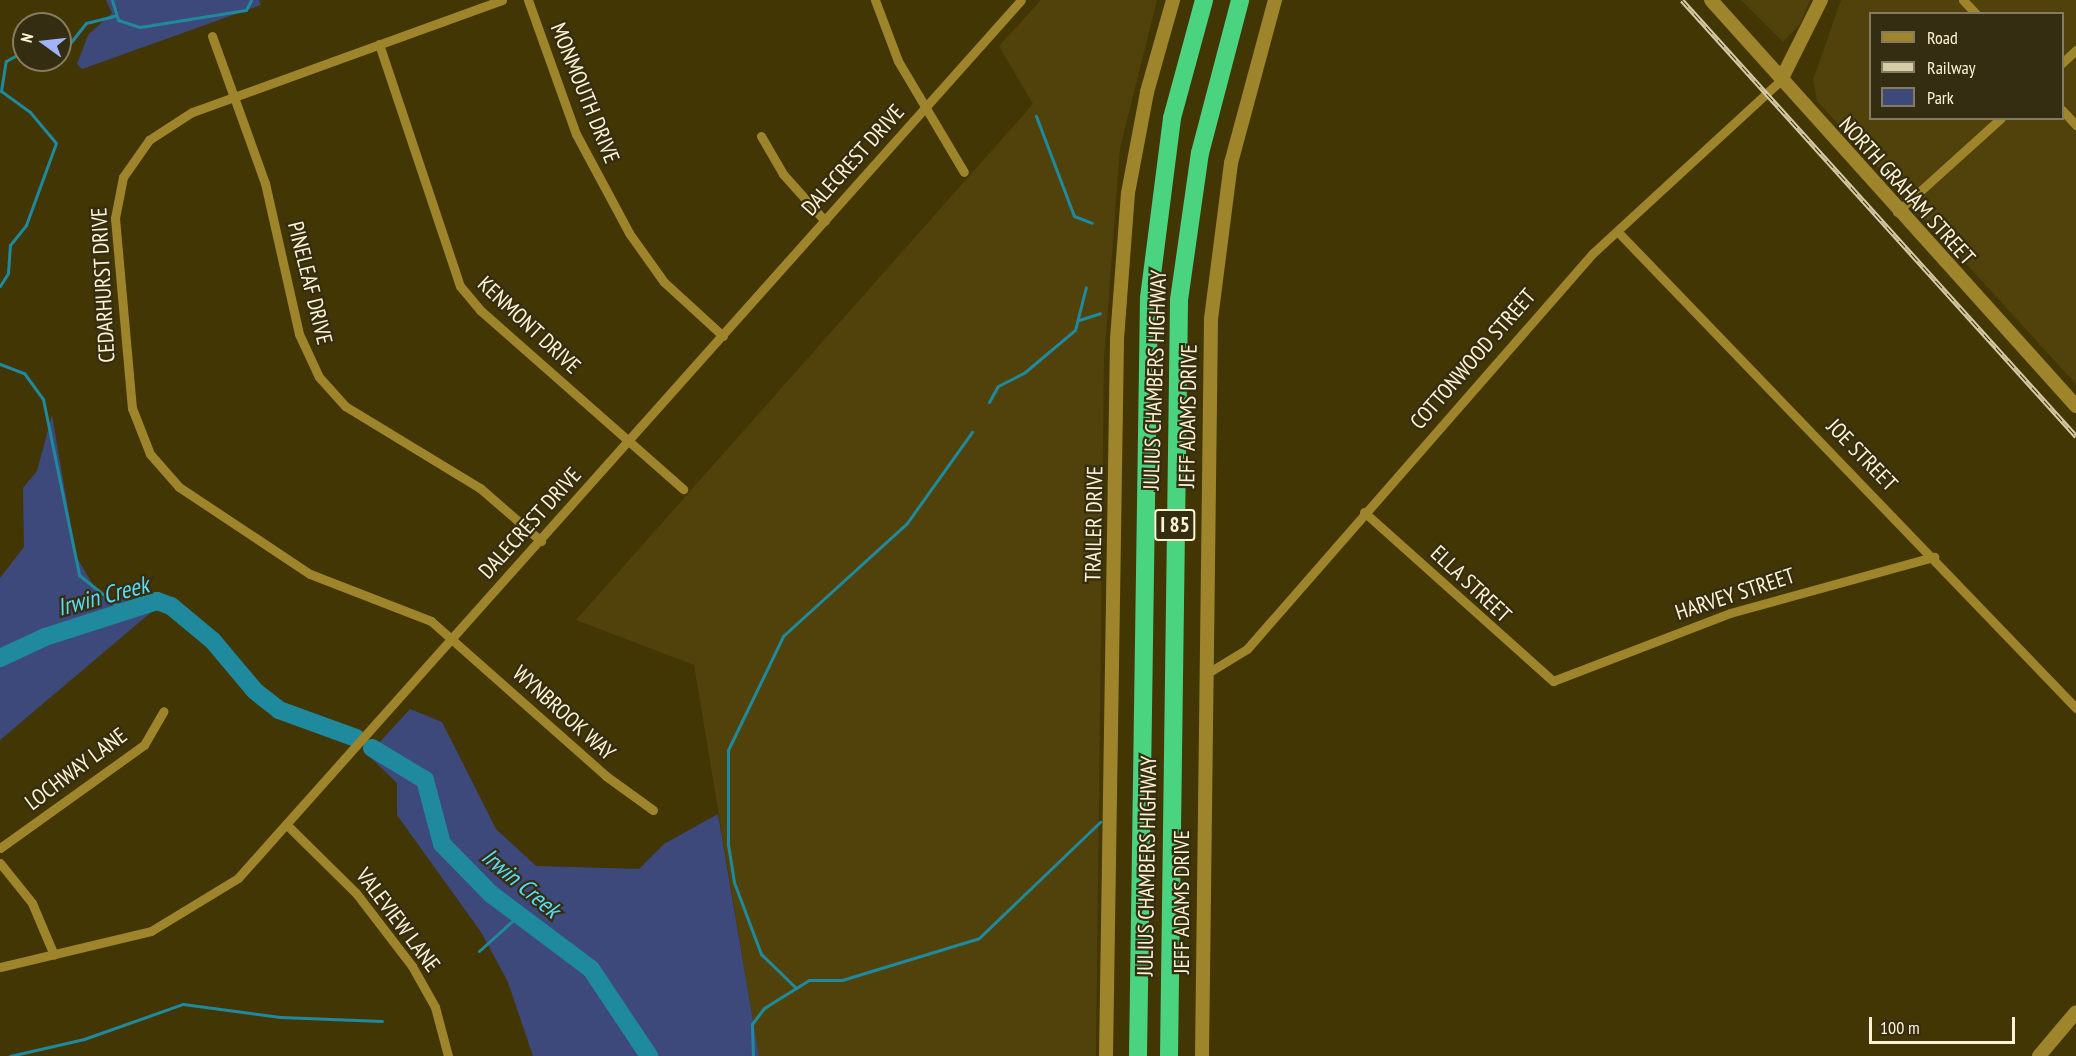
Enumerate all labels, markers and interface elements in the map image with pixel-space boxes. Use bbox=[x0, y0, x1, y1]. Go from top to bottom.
north arrow bbox=[12, 12, 72, 72]
legend bbox=[1869, 12, 2064, 120]
street label: MONMOUTH DRIVE bbox=[545, 19, 625, 167]
text: Road bbox=[1927, 26, 1958, 49]
text: N bbox=[16, 31, 37, 45]
text: Railway bbox=[1927, 56, 1976, 79]
text: Park bbox=[1927, 86, 1954, 109]
street label: DALECREST DRIVE bbox=[796, 99, 910, 221]
street label: NORTH GRAHAM STREET bbox=[1833, 111, 1981, 271]
street label: CEDARHURST DRIVE bbox=[86, 206, 120, 364]
street label: PINELEAF DRIVE bbox=[282, 219, 338, 347]
street label: JULIUS CHAMBERS HIGHWAY bbox=[1138, 270, 1172, 490]
street label: KENMONT DRIVE bbox=[472, 271, 586, 379]
street label: COTTONWOOD STREET bbox=[1405, 283, 1541, 435]
street label: JEFF ADAMS DRIVE bbox=[1174, 344, 1202, 488]
street label: JOE STREET bbox=[1821, 413, 1903, 497]
street label: DALECREST DRIVE bbox=[473, 462, 587, 584]
street label: TRAILER DRIVE bbox=[1080, 466, 1108, 582]
road number: I 85 bbox=[1154, 507, 1196, 543]
street label: ELLA STREET bbox=[1425, 540, 1517, 628]
street label: HARVEY STREET bbox=[1672, 562, 1798, 626]
water label: Irwin Creek bbox=[54, 570, 152, 622]
street label: WYNBROOK WAY bbox=[507, 660, 621, 766]
street label: LOCHWAY LANE bbox=[20, 722, 132, 816]
street label: JULIUS CHAMBERS HIGHWAY bbox=[1132, 756, 1162, 976]
street label: JEFF ADAMS DRIVE bbox=[1169, 830, 1195, 974]
water label: Irwin Creek bbox=[476, 842, 566, 924]
street label: VALEVIEW LANE bbox=[350, 863, 446, 977]
scale bar bbox=[1872, 1005, 2018, 1043]
text: 100 m bbox=[1880, 1016, 1920, 1039]

